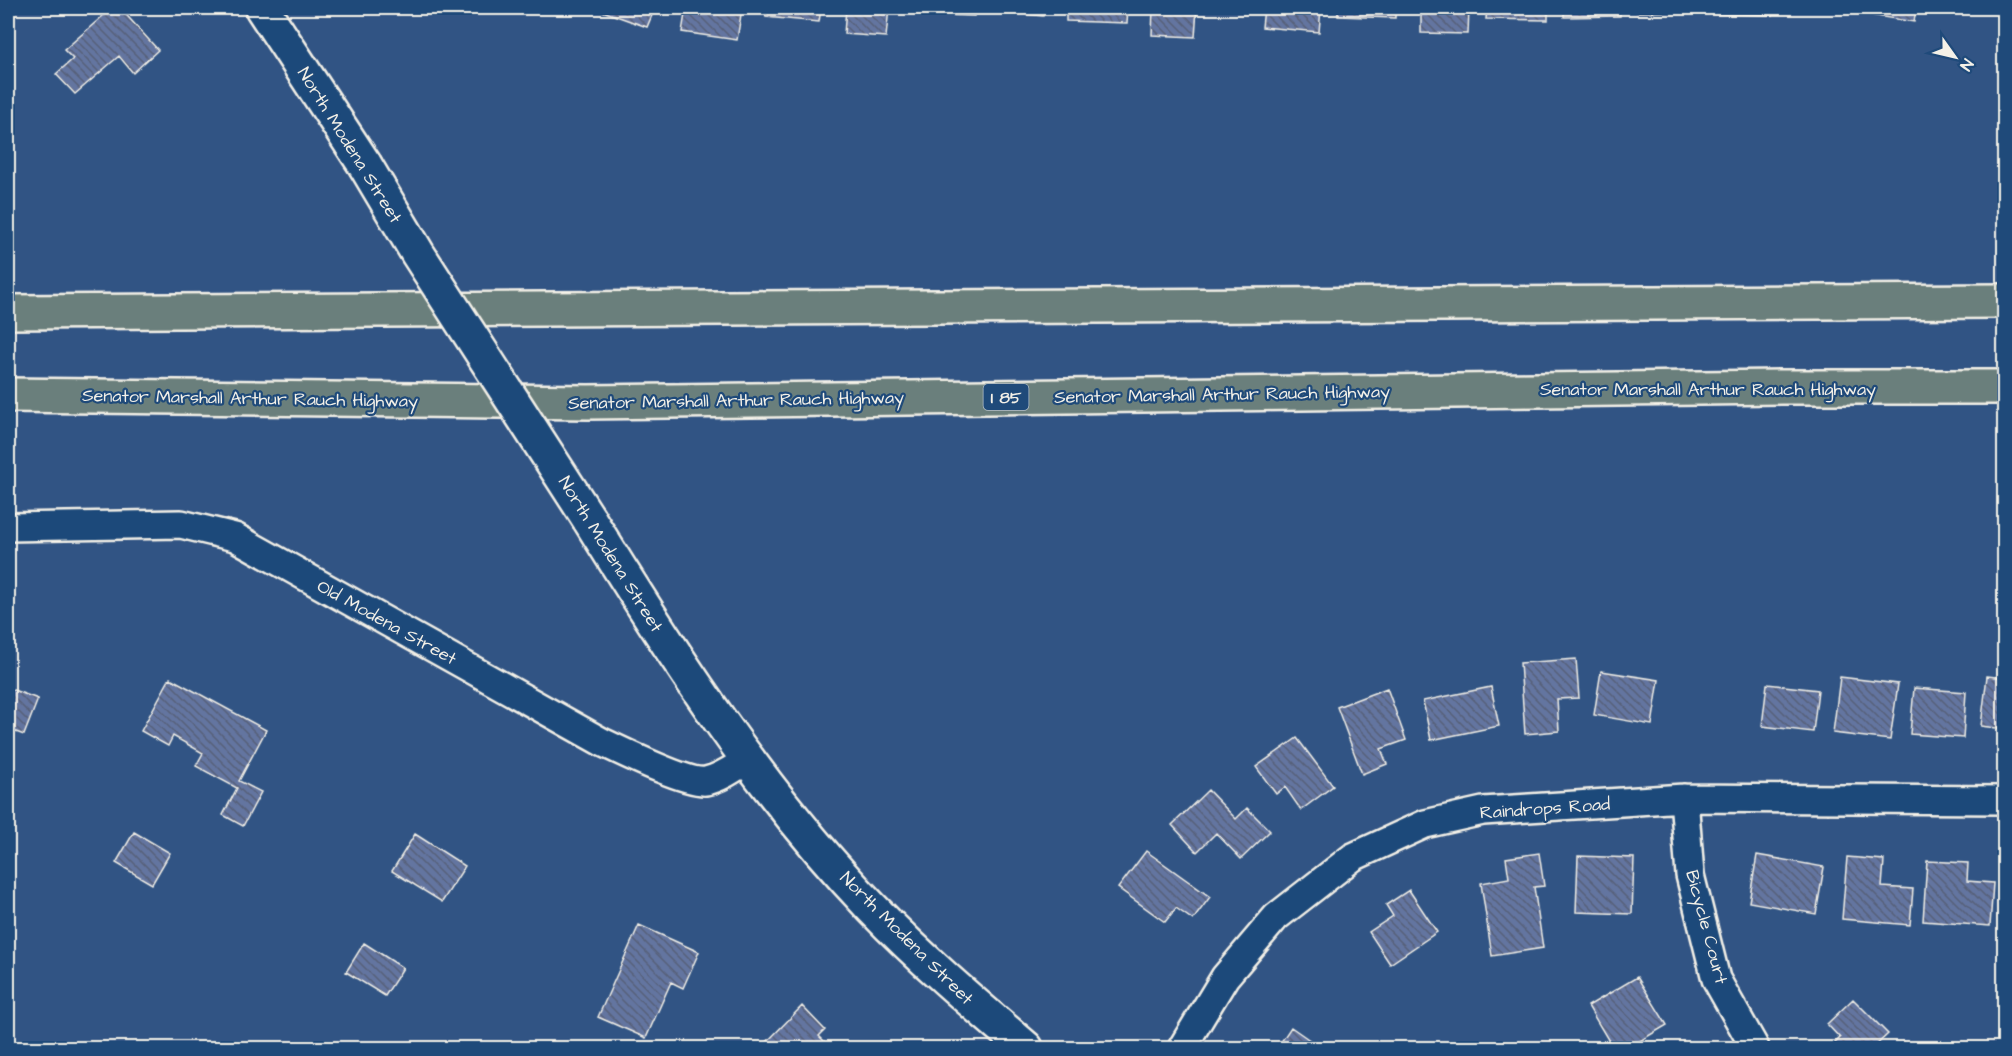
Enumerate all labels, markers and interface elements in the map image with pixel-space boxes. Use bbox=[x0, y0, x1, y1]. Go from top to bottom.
north arrow bbox=[1925, 27, 1985, 87]
text: N bbox=[1955, 55, 1979, 75]
street label: North Modena Street bbox=[291, 62, 408, 229]
street label: Senator Marshall Arthur Rauch Highway bbox=[1540, 377, 1876, 403]
street label: Senator Marshall Arthur Rauch Highway bbox=[1054, 379, 1390, 411]
street label: Senator Marshall Arthur Rauch Highway bbox=[82, 383, 418, 415]
road number: I 85 bbox=[984, 384, 1028, 410]
street label: Senator Marshall Arthur Rauch Highway bbox=[568, 385, 904, 417]
street label: North Modena Street bbox=[552, 471, 669, 638]
street label: Old Modena Street bbox=[312, 574, 462, 672]
street label: Raindrops Road bbox=[1479, 791, 1611, 826]
street label: North Modena Street bbox=[834, 866, 979, 1011]
street label: Bicycle Court bbox=[1678, 867, 1734, 988]

